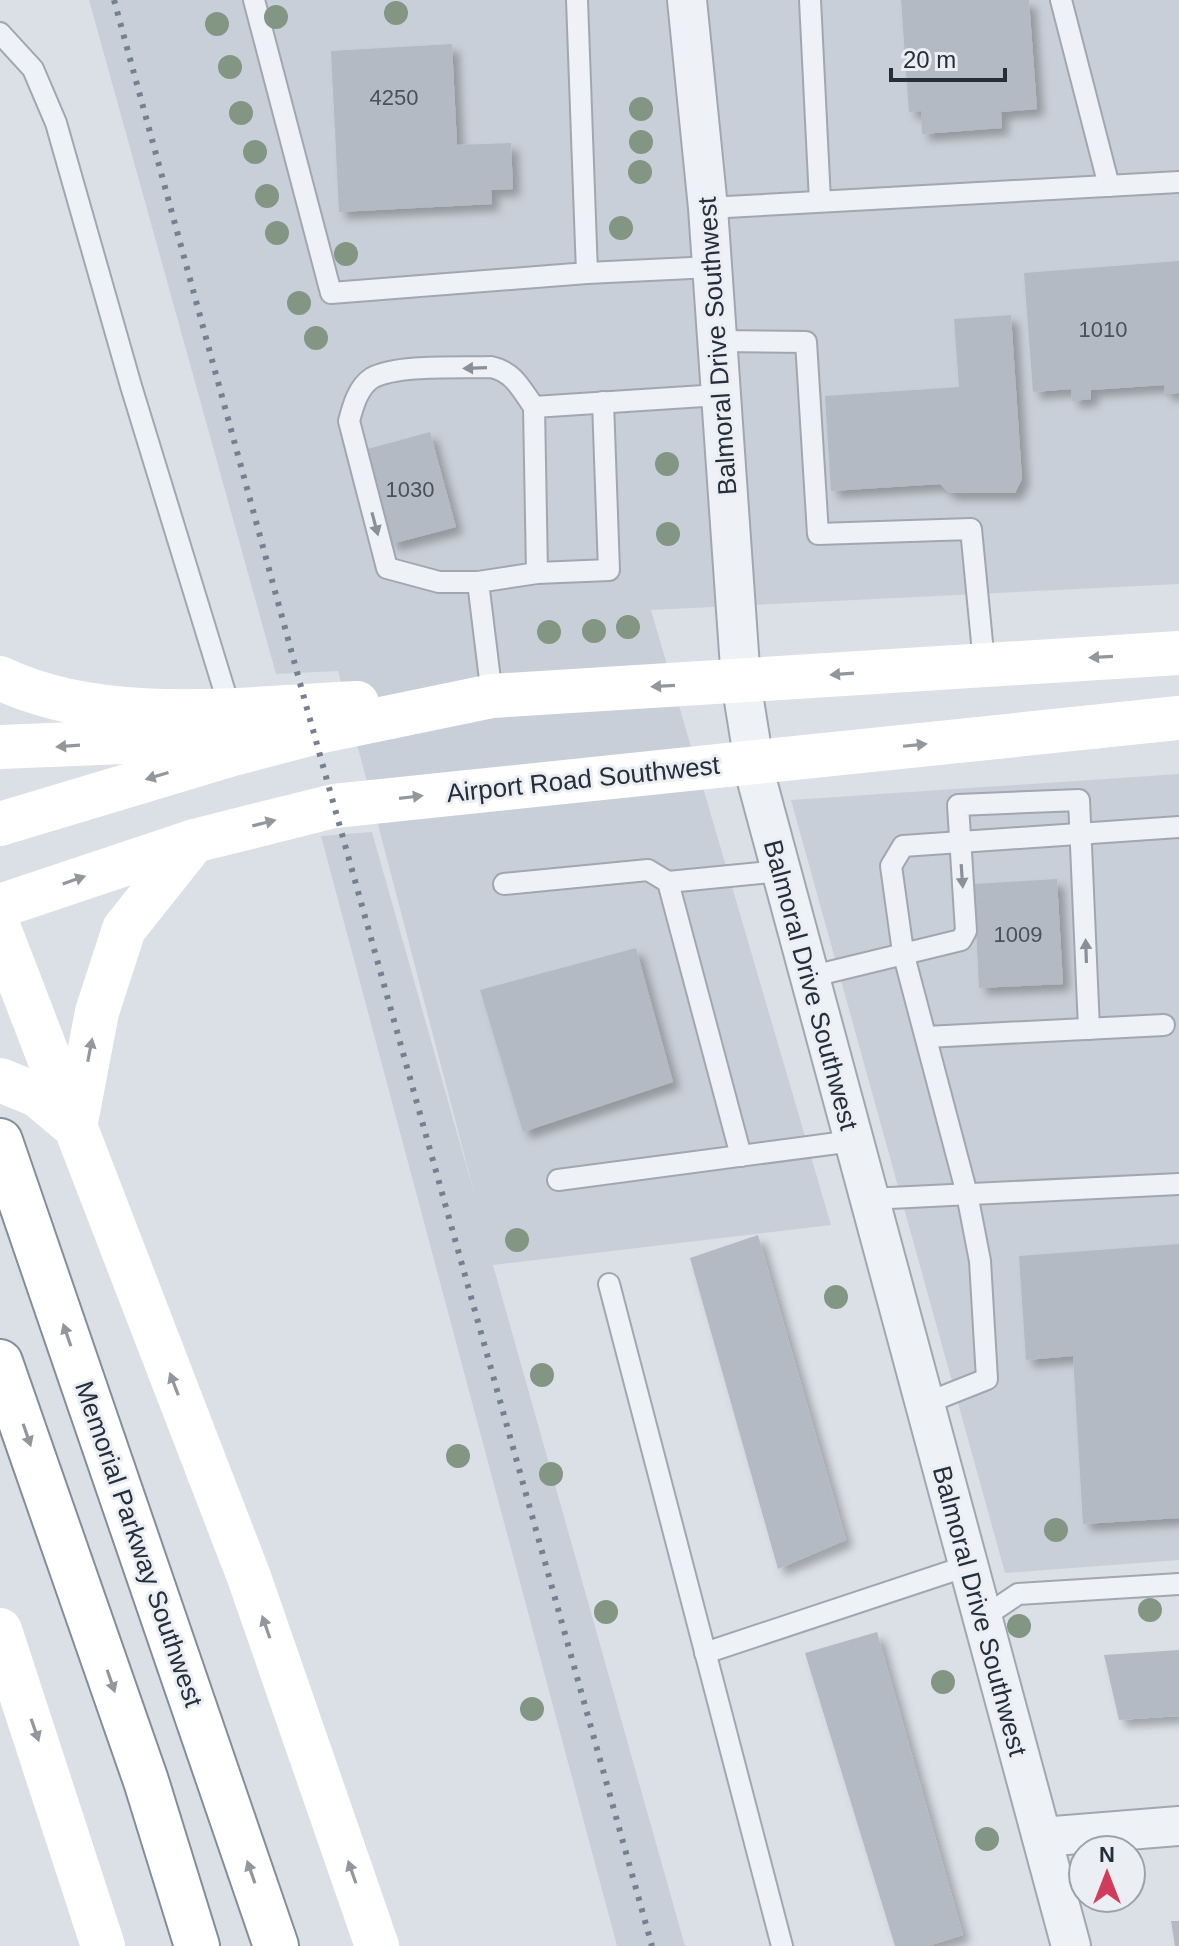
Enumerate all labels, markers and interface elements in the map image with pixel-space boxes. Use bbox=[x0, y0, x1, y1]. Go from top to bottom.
scale bar bbox=[891, 32, 1005, 82]
text: 20 m bbox=[903, 46, 956, 73]
house number: 4250 bbox=[370, 85, 418, 110]
street label: Balmoral Drive Southwest bbox=[692, 195, 742, 496]
house number: 1010 bbox=[1079, 317, 1127, 342]
one-way arrow bbox=[462, 361, 487, 374]
house number: 1030 bbox=[386, 477, 434, 502]
one-way arrow bbox=[370, 511, 382, 536]
one-way arrow bbox=[1088, 651, 1113, 664]
one-way arrow bbox=[829, 668, 854, 681]
one-way arrow bbox=[650, 680, 675, 693]
one-way arrow bbox=[903, 739, 928, 752]
one-way arrow bbox=[55, 740, 80, 753]
street label: Airport Road Southwest bbox=[445, 750, 722, 808]
one-way arrow bbox=[145, 770, 169, 783]
one-way arrow bbox=[399, 790, 424, 803]
one-way arrow bbox=[251, 817, 276, 829]
street label: Balmoral Drive Southwest bbox=[758, 837, 864, 1134]
one-way arrow bbox=[956, 864, 969, 889]
one-way arrow bbox=[62, 873, 86, 886]
house number: 1009 bbox=[994, 922, 1042, 947]
one-way arrow bbox=[1079, 938, 1092, 963]
one-way arrow bbox=[84, 1038, 97, 1063]
one-way arrow bbox=[61, 1322, 73, 1346]
one-way arrow bbox=[167, 1372, 180, 1396]
street label: Memorial Parkway Southwest bbox=[69, 1377, 209, 1712]
one-way arrow bbox=[21, 1423, 33, 1447]
street label: Balmoral Drive Southwest bbox=[927, 1463, 1033, 1760]
one-way arrow bbox=[259, 1615, 272, 1639]
one-way arrow bbox=[106, 1669, 118, 1693]
one-way arrow bbox=[29, 1718, 41, 1742]
north arrow bbox=[1067, 1834, 1147, 1914]
text: N bbox=[1099, 1842, 1115, 1867]
one-way arrow bbox=[244, 1860, 256, 1884]
one-way arrow bbox=[345, 1860, 357, 1884]

